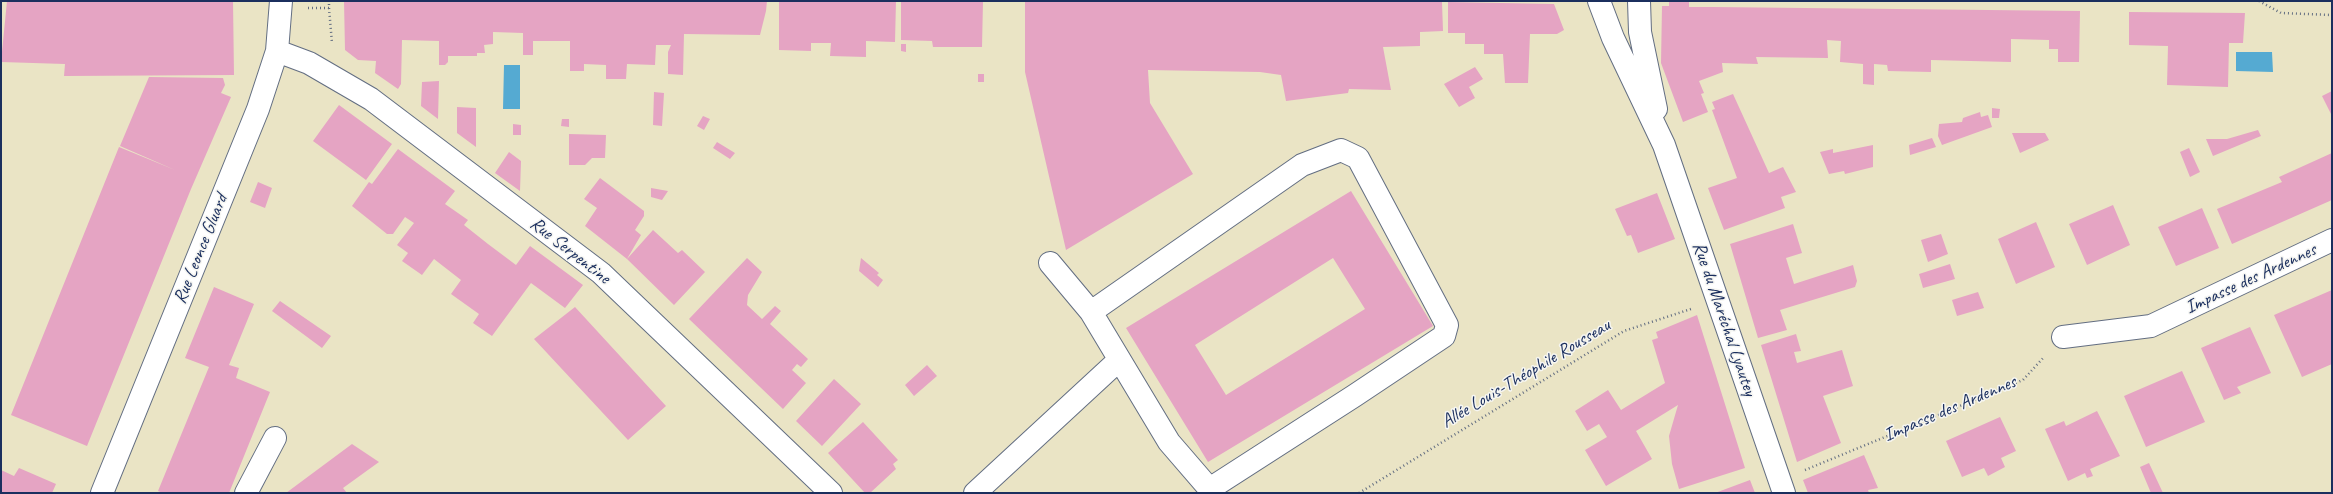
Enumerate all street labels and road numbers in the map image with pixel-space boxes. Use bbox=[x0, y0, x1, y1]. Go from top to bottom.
street label: Rue Leonce Gluard bbox=[169, 191, 233, 307]
street label: Rue Serpentine bbox=[525, 213, 615, 289]
street label: Rue du Maréchal Lyautey bbox=[1687, 239, 1761, 399]
street label: Impasse des Ardennes bbox=[2182, 239, 2320, 319]
street label: Allée Louis-Théophile Rousseau bbox=[1437, 314, 1615, 434]
street label: Impasse des Ardennes bbox=[1880, 371, 2020, 447]

